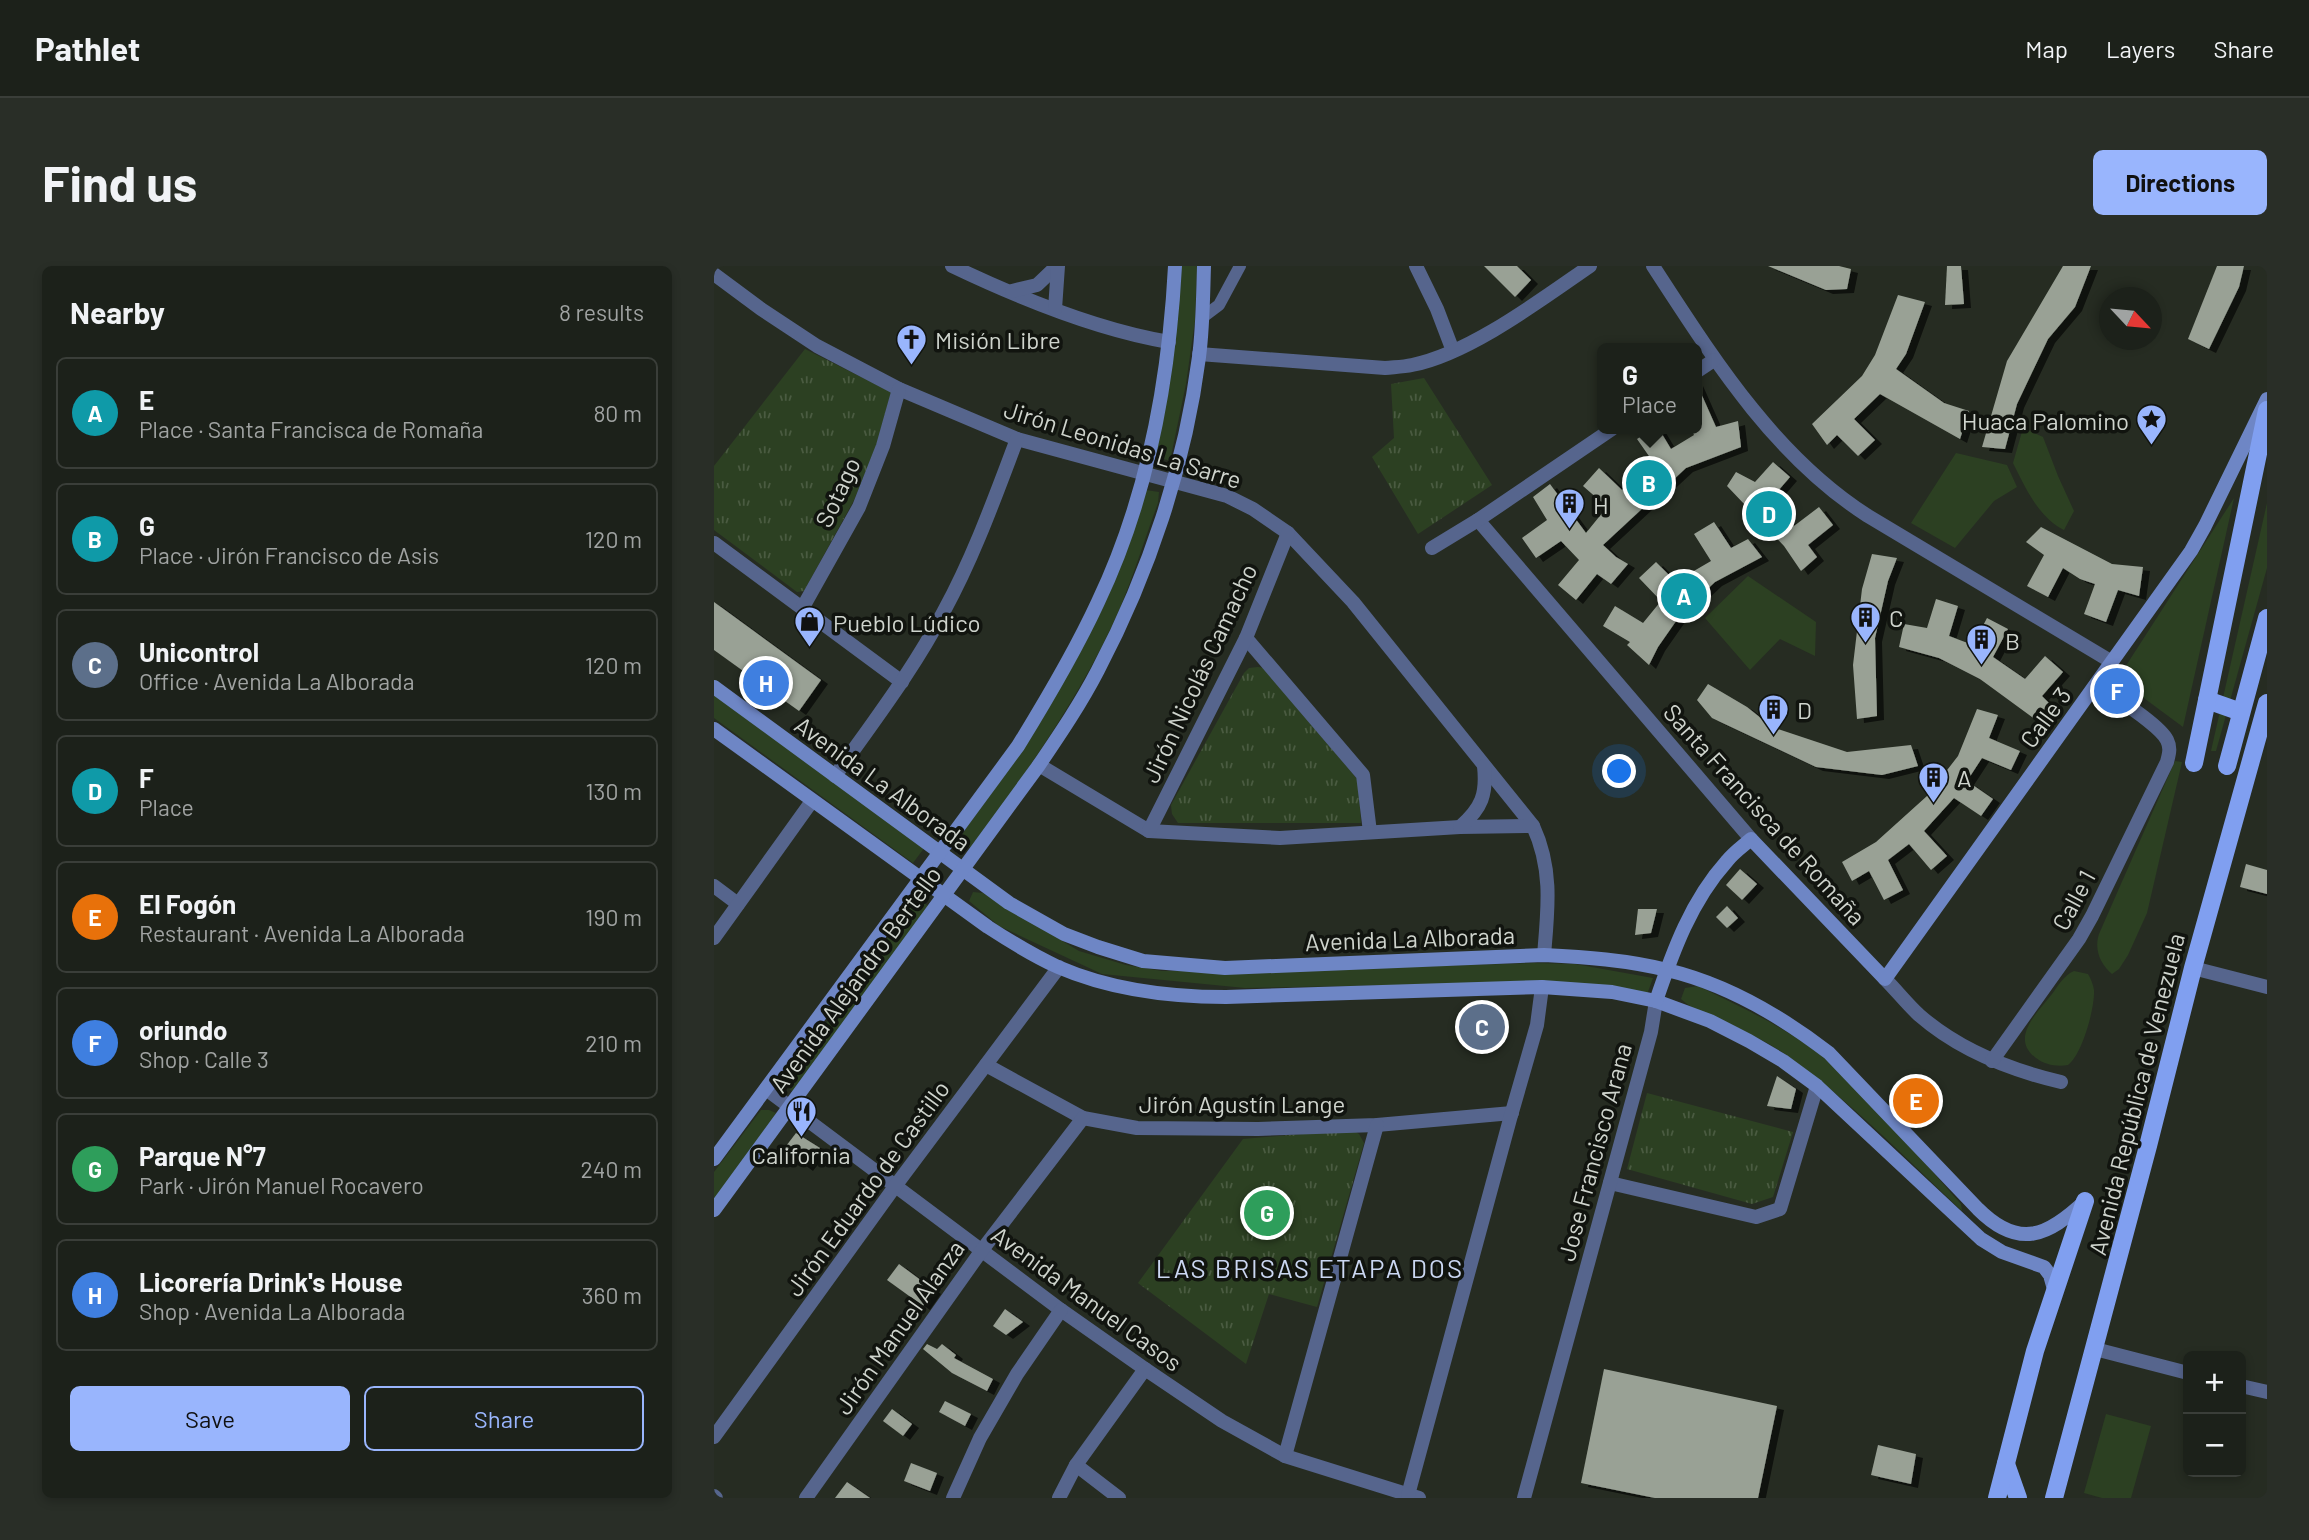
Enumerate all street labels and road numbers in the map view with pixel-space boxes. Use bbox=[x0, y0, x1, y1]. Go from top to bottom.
street label: Jirón Leonidas La Sarre bbox=[1001, 394, 1245, 494]
street label: Sotago bbox=[808, 452, 866, 532]
street label: Jirón Nicolás Camacho bbox=[1136, 559, 1262, 787]
street label: Calle 3 bbox=[2013, 681, 2077, 753]
street label: Santa Francisca de Romaña bbox=[1658, 697, 1872, 931]
street label: Avenida La Alborada bbox=[790, 710, 976, 856]
street label: Avenida Alejandro Bertello bbox=[763, 860, 947, 1098]
street label: Calle 1 bbox=[2045, 865, 2101, 935]
street label: Avenida La Alborada bbox=[1305, 920, 1515, 956]
street label: Avenida República de Venezuela bbox=[2082, 930, 2190, 1258]
street label: Jose Francisco Arana bbox=[1551, 1040, 1637, 1264]
street label: Jirón Eduardo de Castillo bbox=[779, 1075, 955, 1301]
street label: Jirón Agustín Lange bbox=[1139, 1089, 1345, 1118]
street label: Avenida Manuel Casos bbox=[986, 1219, 1188, 1377]
street label: Jirón Manuel Alanza bbox=[828, 1234, 970, 1420]

